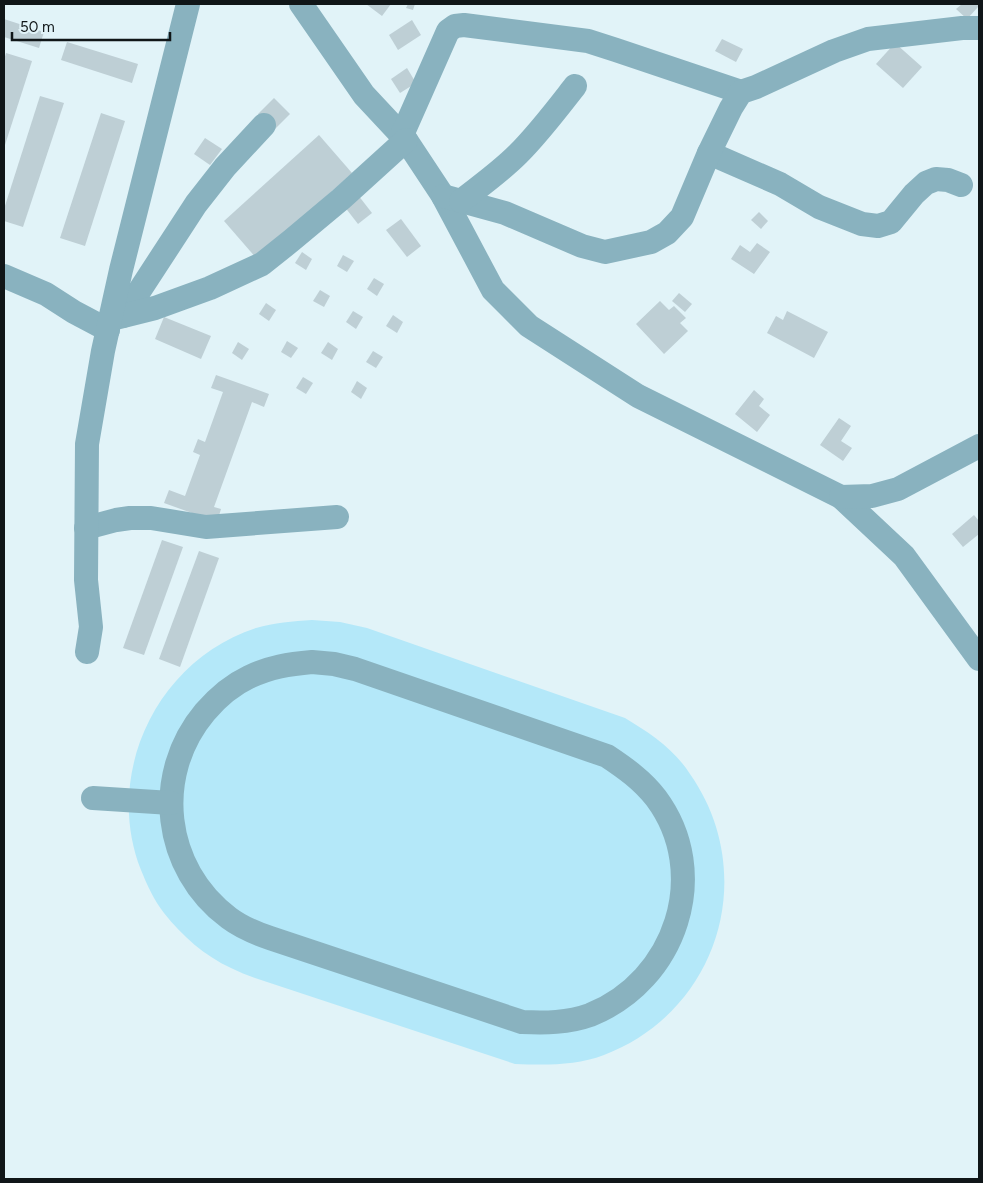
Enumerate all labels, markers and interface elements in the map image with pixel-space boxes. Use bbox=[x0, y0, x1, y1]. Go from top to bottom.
scale bar bbox=[12, 10, 170, 42]
text: 50 m bbox=[20, 18, 55, 36]

